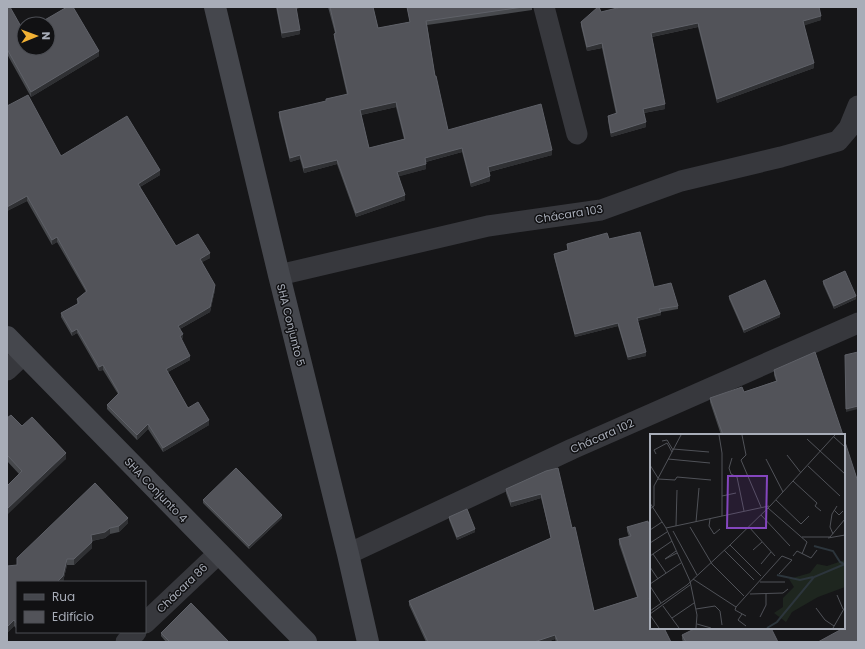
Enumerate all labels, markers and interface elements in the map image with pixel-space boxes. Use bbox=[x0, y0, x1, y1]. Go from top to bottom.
north arrow bbox=[16, 16, 56, 56]
text: N bbox=[38, 32, 54, 40]
street label: Chácara 103 bbox=[534, 201, 604, 227]
street label: SHA Conjunto 5 bbox=[273, 282, 309, 368]
street label: Chácara 102 bbox=[568, 415, 636, 457]
inset map bbox=[650, 434, 845, 629]
street label: SHA Conjunto 4 bbox=[121, 454, 191, 526]
street label: Chácara 86 bbox=[153, 559, 211, 616]
legend bbox=[16, 581, 146, 633]
text: Rua bbox=[52, 588, 75, 605]
text: Edifício bbox=[52, 608, 94, 625]

